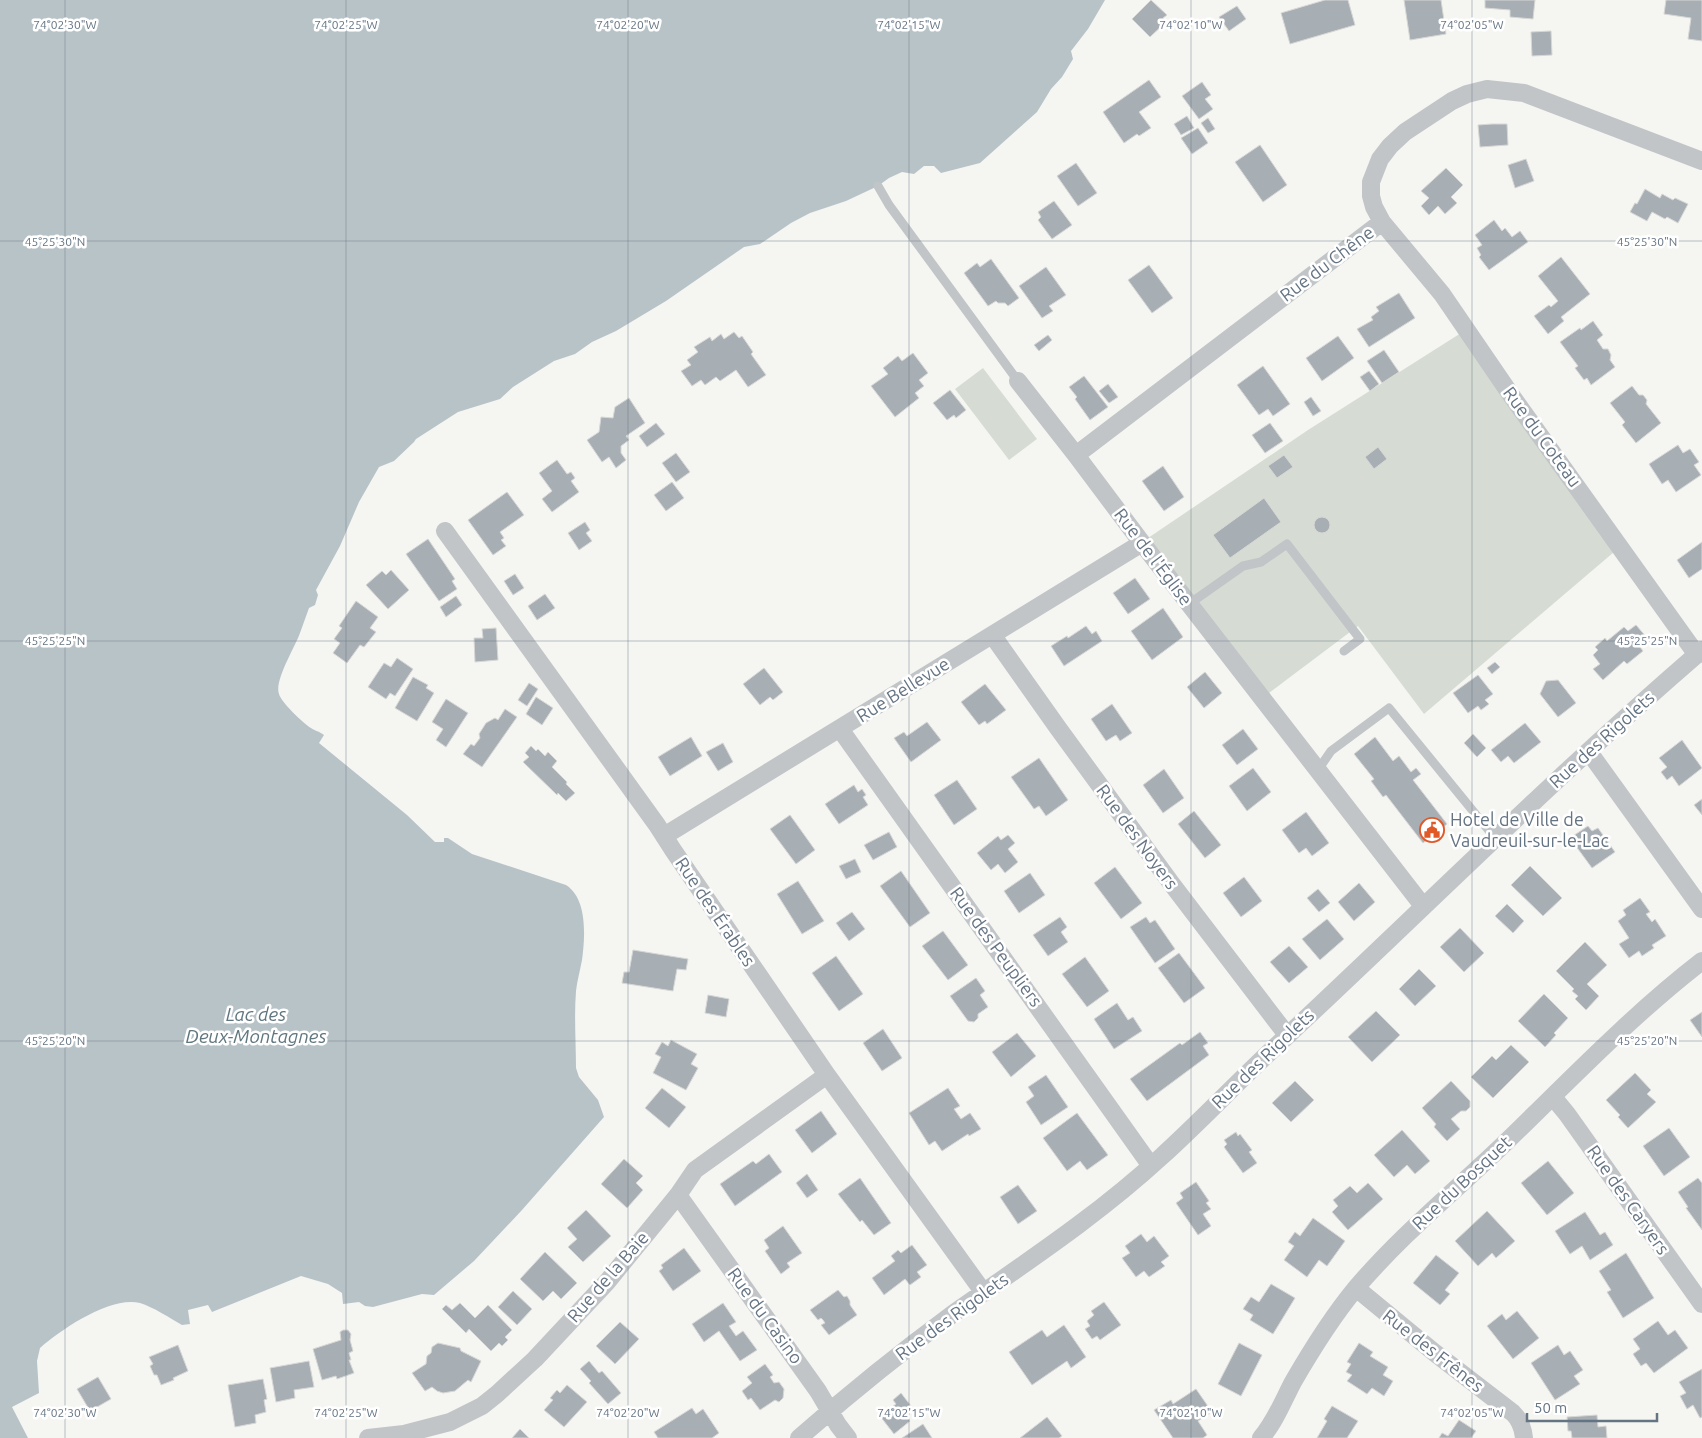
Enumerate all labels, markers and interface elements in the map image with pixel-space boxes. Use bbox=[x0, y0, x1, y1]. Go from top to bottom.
text: 74°02'30"W bbox=[33, 18, 97, 31]
text: 74°02'25"W bbox=[314, 18, 378, 31]
text: 74°02'20"W bbox=[596, 18, 660, 31]
text: 74°02'15"W bbox=[877, 18, 941, 31]
text: 74°02'10"W bbox=[1159, 18, 1223, 31]
text: 74°02'05"W bbox=[1440, 18, 1504, 31]
street label: Rue du Chêne bbox=[1276, 222, 1377, 305]
text: 45°25'30"N bbox=[25, 235, 85, 248]
text: 45°25'30"N bbox=[1617, 235, 1677, 248]
street label: Rue du Coteau bbox=[1500, 383, 1586, 490]
street label: Rue de l'Église bbox=[1111, 503, 1198, 609]
text: 45°25'25"N bbox=[25, 634, 85, 647]
text: 45°25'25"N bbox=[1617, 634, 1677, 647]
street label: Rue Bellevue bbox=[853, 653, 952, 726]
street label: Rue des Rigolets bbox=[1545, 687, 1658, 792]
street label: Rue des Noyers bbox=[1093, 780, 1183, 893]
place label: Hotel de Ville de Vaudreuil-sur-le-Lac bbox=[1450, 809, 1609, 850]
public building icon: Hotel de Ville de Vaudreuil-sur-le-Lac bbox=[1419, 817, 1445, 843]
street label: Rue des Érables bbox=[672, 853, 761, 970]
street label: Rue des Peupliers bbox=[947, 883, 1047, 1010]
water label: Lac des Deux-Montagnes bbox=[186, 1003, 326, 1047]
street label: Rue des Rigolets bbox=[1207, 1004, 1318, 1112]
text: 45°25'20"N bbox=[25, 1034, 85, 1047]
text: 45°25'20"N bbox=[1617, 1034, 1677, 1047]
street label: Rue du Bosquet bbox=[1408, 1131, 1515, 1233]
street label: Rue des Caryers bbox=[1584, 1141, 1674, 1258]
street label: Rue de la Baie bbox=[563, 1227, 652, 1326]
street label: Rue du Casino bbox=[724, 1264, 807, 1367]
street label: Rue des Rigolets bbox=[891, 1269, 1012, 1364]
street label: Rue des Frênes bbox=[1379, 1305, 1488, 1396]
scale bar bbox=[1527, 1390, 1657, 1422]
text: 50 m bbox=[1534, 1399, 1567, 1416]
text: 74°02'30"W bbox=[33, 1406, 97, 1419]
text: 74°02'25"W bbox=[314, 1406, 378, 1419]
text: 74°02'20"W bbox=[596, 1406, 660, 1419]
text: 74°02'15"W bbox=[877, 1406, 941, 1419]
text: 74°02'10"W bbox=[1159, 1406, 1223, 1419]
text: 74°02'05"W bbox=[1440, 1406, 1504, 1419]

